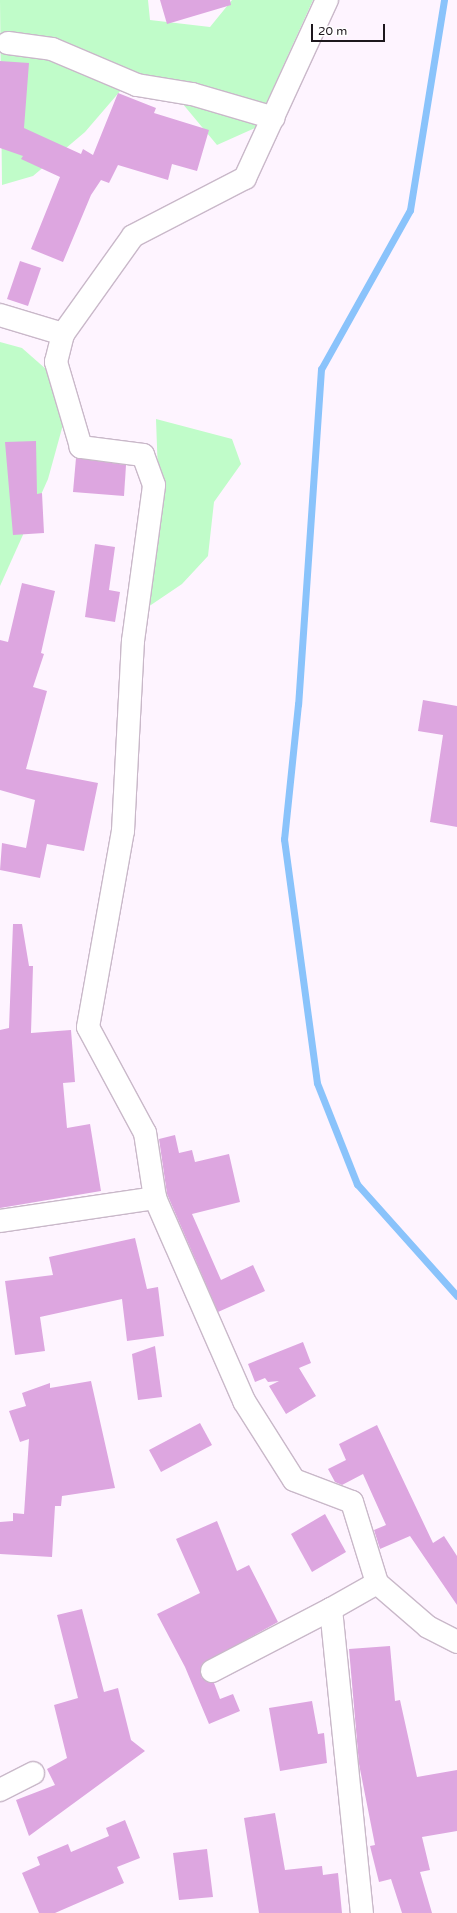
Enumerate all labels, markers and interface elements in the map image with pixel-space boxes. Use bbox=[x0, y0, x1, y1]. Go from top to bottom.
scale bar bbox=[313, 16, 387, 42]
text: 20 m bbox=[318, 24, 347, 38]

